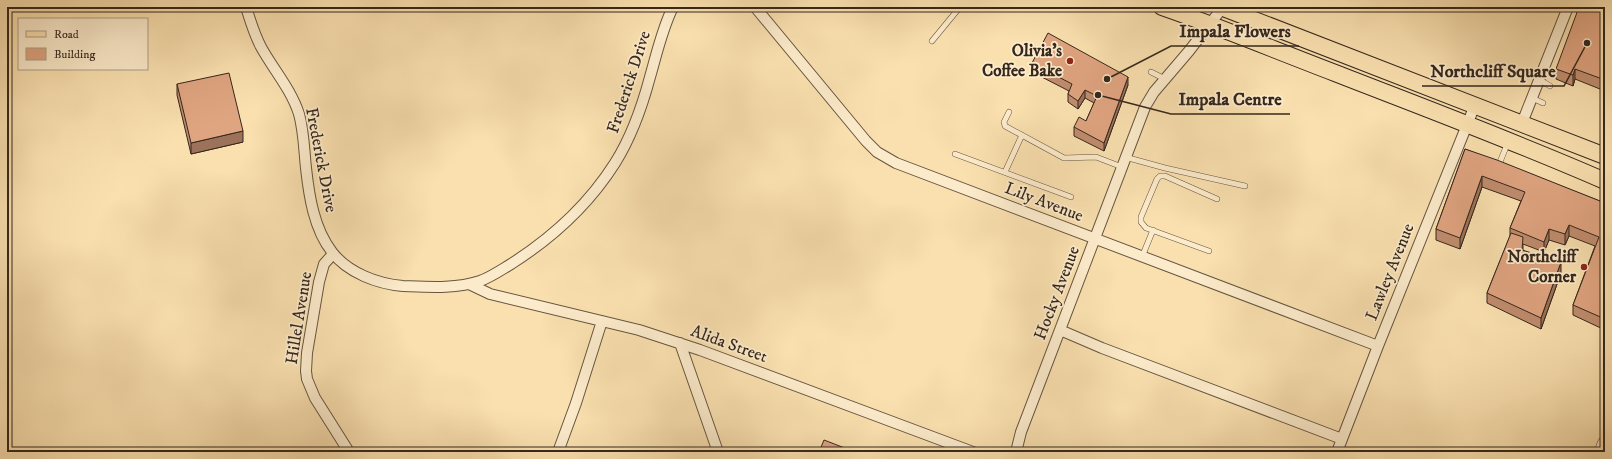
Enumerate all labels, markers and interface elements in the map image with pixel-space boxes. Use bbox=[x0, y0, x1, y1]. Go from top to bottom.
callout: Impala Flowers bbox=[1171, 16, 1299, 46]
legend bbox=[18, 18, 148, 70]
text: Impala Flowers bbox=[1179, 21, 1291, 43]
text: Road bbox=[54, 27, 79, 42]
street label: Frederick Drive bbox=[602, 28, 656, 136]
place label: Olivia's Coffee Bake bbox=[982, 40, 1062, 82]
text: Building bbox=[54, 47, 95, 62]
marker: Olivia's Coffee Bake bbox=[1065, 56, 1075, 66]
callout: Northcliff Square bbox=[1422, 56, 1564, 86]
text: Northcliff Square bbox=[1430, 61, 1556, 83]
callout: Impala Centre bbox=[1171, 84, 1290, 114]
text: Impala Centre bbox=[1178, 89, 1282, 111]
street label: Frederick Drive bbox=[300, 106, 342, 214]
street label: Lily Avenue bbox=[1002, 177, 1086, 227]
street label: Lawley Avenue bbox=[1361, 220, 1419, 324]
street label: Hocky Avenue bbox=[1029, 243, 1085, 343]
place label: Northcliff Corner bbox=[1507, 246, 1580, 288]
marker: Northcliff Corner bbox=[1579, 262, 1589, 272]
street label: Hillel Avenue bbox=[281, 270, 317, 366]
street label: Alida Street bbox=[688, 320, 771, 368]

